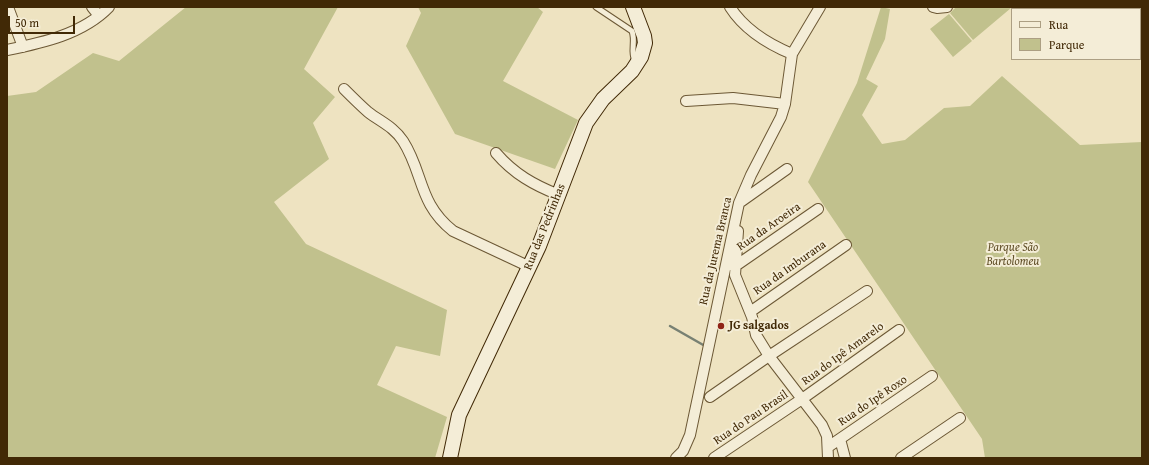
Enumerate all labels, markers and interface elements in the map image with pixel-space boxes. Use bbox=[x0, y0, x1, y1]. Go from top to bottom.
scale bar bbox=[10, 8, 77, 34]
legend bbox=[1011, 8, 1141, 60]
text: 50 m bbox=[15, 14, 39, 31]
text: Rua bbox=[1049, 16, 1068, 33]
text: Parque bbox=[1049, 36, 1084, 53]
street label: Rua das Pedrinhas bbox=[521, 182, 569, 272]
street label: Rua da Jurema Branca bbox=[697, 196, 735, 306]
street label: Rua da Aroeira bbox=[735, 200, 803, 254]
street label: Rua da Imburana bbox=[751, 238, 829, 298]
park label: Parque São Bartolomeu bbox=[987, 241, 1039, 269]
place label: JG salgados bbox=[729, 319, 789, 333]
street label: Rua do Ipê Amarelo bbox=[799, 319, 887, 389]
marker: JG salgados bbox=[716, 321, 726, 331]
street label: Rua do Ipê Roxo bbox=[836, 373, 910, 429]
street label: Rua do Pau Brasil bbox=[711, 388, 791, 448]

